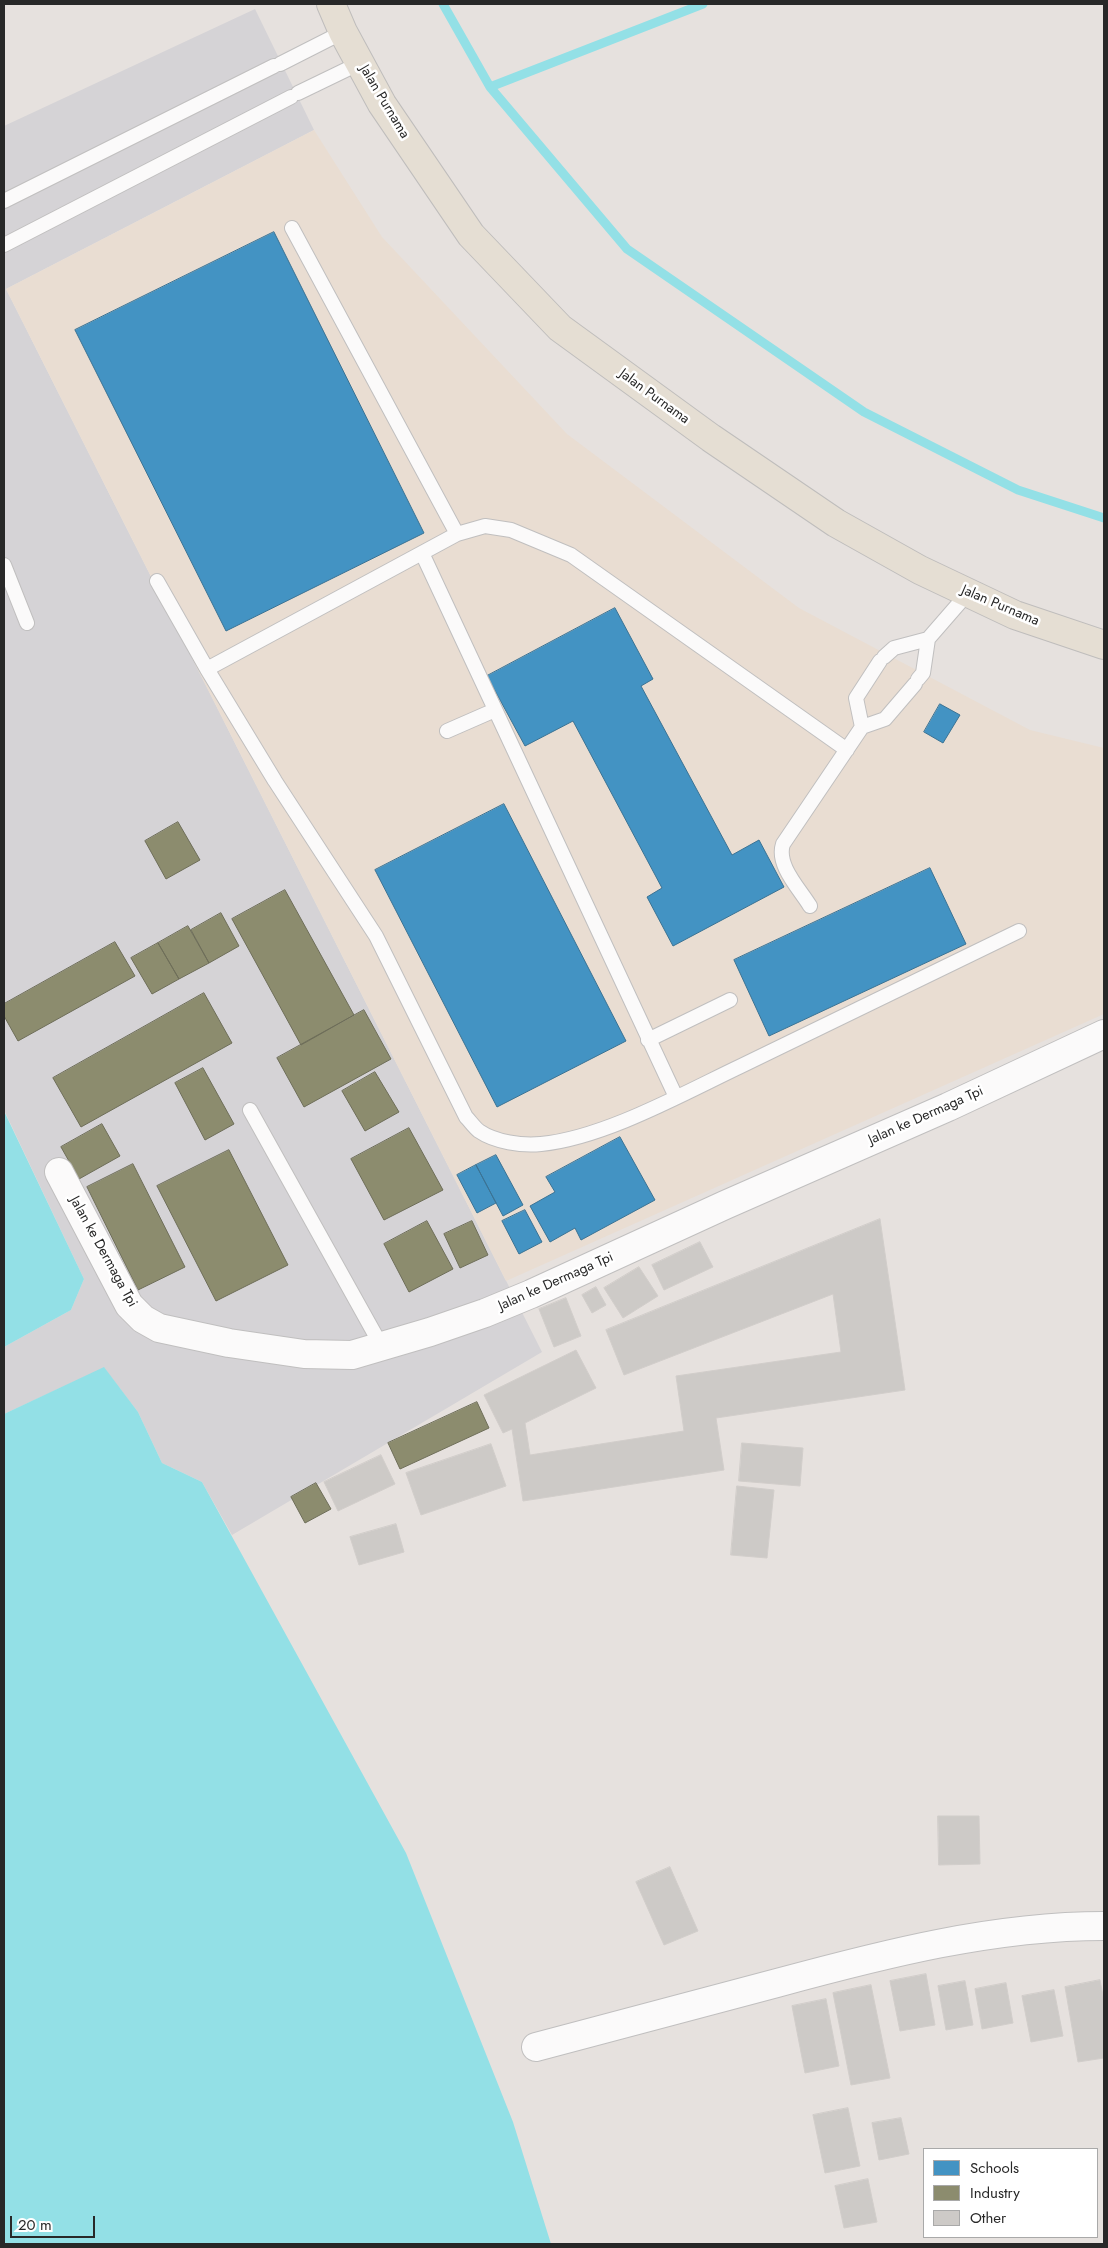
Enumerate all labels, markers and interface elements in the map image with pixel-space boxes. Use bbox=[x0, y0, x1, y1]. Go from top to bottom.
street label: Jalan Purnama bbox=[355, 62, 413, 142]
street label: Jalan Purnama bbox=[616, 366, 692, 428]
street label: Jalan Purnama bbox=[959, 582, 1041, 630]
street label: Jalan ke Dermaga Tpi bbox=[866, 1083, 986, 1149]
street label: Jalan ke Dermaga Tpi bbox=[66, 1194, 140, 1310]
street label: Jalan ke Dermaga Tpi bbox=[496, 1249, 616, 1315]
legend bbox=[923, 2148, 1098, 2238]
text: Schools bbox=[970, 2157, 1019, 2179]
text: Industry bbox=[970, 2182, 1020, 2204]
scale bar bbox=[12, 2206, 98, 2238]
text: Other bbox=[970, 2207, 1006, 2229]
text: 20 m bbox=[18, 2214, 52, 2236]

